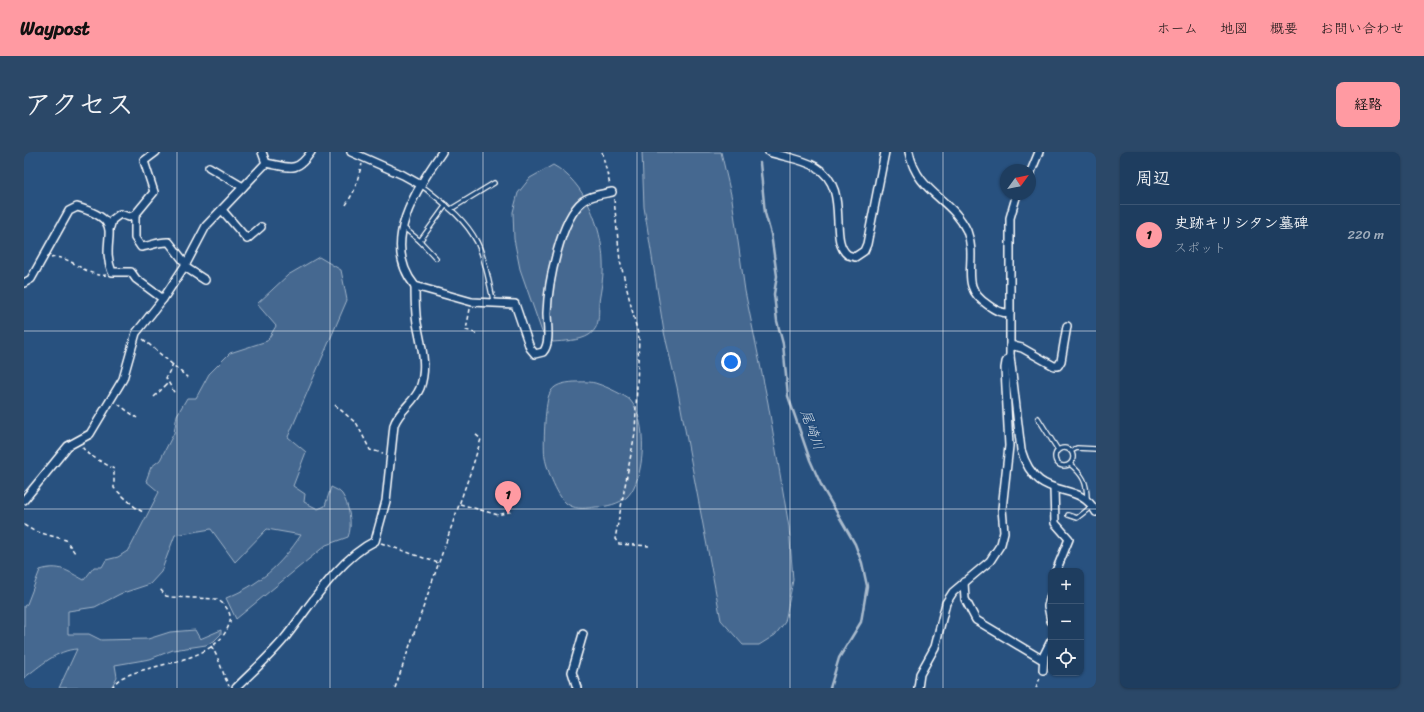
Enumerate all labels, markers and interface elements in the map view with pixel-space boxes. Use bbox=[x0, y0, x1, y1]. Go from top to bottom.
text: Waypost bbox=[20, 12, 90, 45]
text: ホーム bbox=[1157, 16, 1198, 41]
text: 地図 bbox=[1220, 16, 1248, 41]
text: 概要 bbox=[1270, 16, 1298, 41]
text: お問い合わせ bbox=[1320, 16, 1404, 41]
text: アクセス bbox=[24, 80, 134, 129]
button: 経路 bbox=[1336, 82, 1400, 127]
text: 周辺 bbox=[1136, 163, 1170, 193]
north arrow bbox=[1000, 164, 1036, 200]
text: 史跡キリシタン墓碑 bbox=[1174, 210, 1308, 236]
text: 1 bbox=[1146, 223, 1152, 246]
text: 220 m bbox=[1347, 223, 1384, 246]
text: スポット bbox=[1174, 236, 1226, 259]
your location bbox=[721, 352, 741, 372]
water label: 尾崎川 bbox=[793, 406, 831, 454]
pin: 1 bbox=[495, 481, 521, 514]
map controls bbox=[1048, 568, 1084, 676]
button: + bbox=[1048, 568, 1084, 604]
button: − bbox=[1048, 604, 1084, 640]
button: locate bbox=[1048, 640, 1084, 676]

